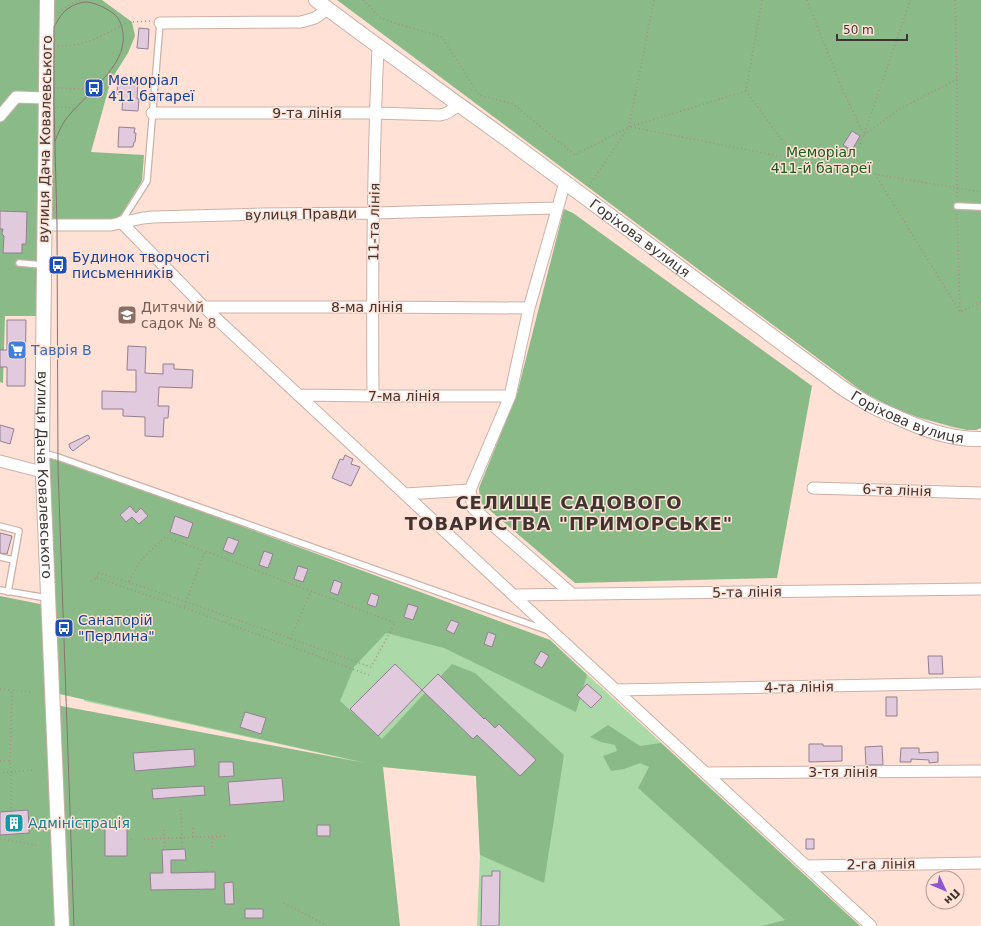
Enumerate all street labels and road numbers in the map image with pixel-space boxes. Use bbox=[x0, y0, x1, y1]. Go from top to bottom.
street label: вулиця Дача Ковалевського bbox=[35, 35, 55, 243]
street label: 9-та лінія bbox=[272, 105, 342, 121]
street label: 11-та лінія bbox=[365, 183, 383, 261]
street label: Горіхова вулиця bbox=[587, 196, 693, 280]
street label: вулиця Правди bbox=[245, 205, 357, 223]
street label: 8-ма лінія bbox=[331, 299, 403, 315]
street label: вулиця Дача Ковалевського bbox=[34, 371, 55, 579]
street label: Горіхова вулиця bbox=[848, 387, 965, 446]
street label: 7-ма лінія bbox=[368, 388, 440, 404]
street label: 6-та лінія bbox=[862, 481, 932, 499]
street label: 5-та лінія bbox=[712, 583, 782, 601]
street label: 4-та лінія bbox=[764, 678, 834, 696]
street label: 3-тя лінія bbox=[808, 764, 878, 780]
street label: 2-га лінія bbox=[847, 855, 915, 873]

